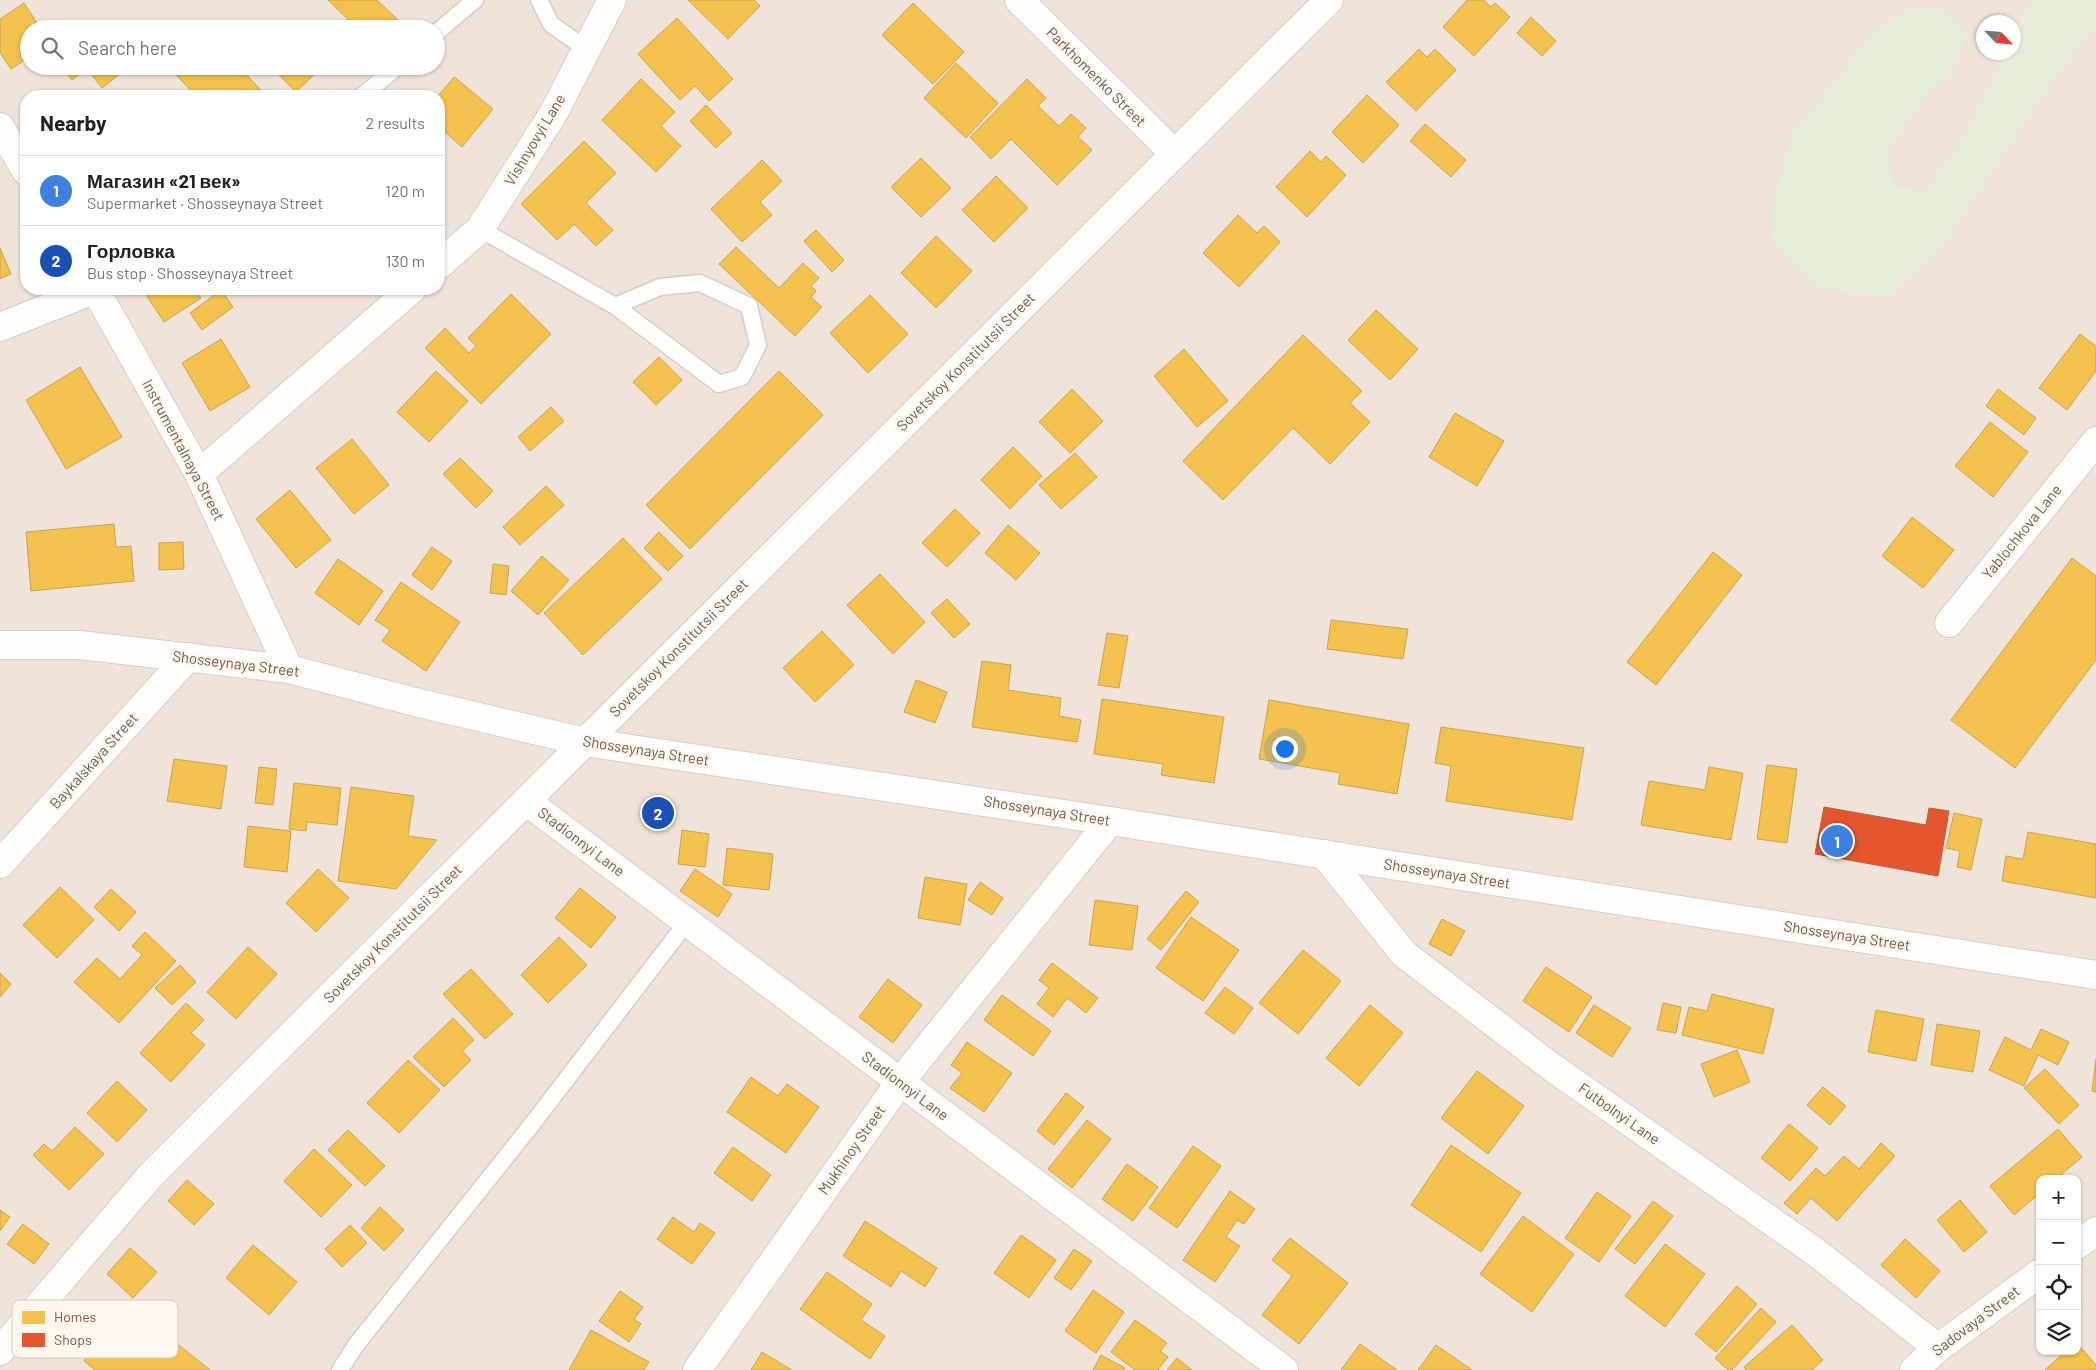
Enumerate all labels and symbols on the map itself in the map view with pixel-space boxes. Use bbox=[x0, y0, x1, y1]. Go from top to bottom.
north arrow bbox=[1976, 15, 2021, 60]
street label: Parkhomenko Street bbox=[1043, 23, 1150, 130]
street label: Vishnyovyi Lane bbox=[500, 90, 569, 188]
street label: Sovetskoy Konstitutsii Street bbox=[892, 288, 1038, 434]
street label: Instrumentalnaya Street bbox=[139, 376, 229, 523]
street label: Yablochkova Lane bbox=[1978, 481, 2065, 582]
street label: Sovetskoy Konstitutsii Street bbox=[605, 574, 751, 720]
street label: Shosseynaya Street bbox=[172, 646, 301, 680]
street label: Baykalskaya Street bbox=[45, 709, 141, 812]
street label: Shosseynaya Street bbox=[582, 731, 711, 769]
your location bbox=[1272, 736, 1298, 762]
street label: Shosseynaya Street bbox=[983, 791, 1112, 829]
pin: 2 bbox=[642, 794, 674, 832]
street label: Stadionnyi Lane bbox=[535, 803, 629, 880]
pin: 1 bbox=[1821, 822, 1853, 860]
street label: Shosseynaya Street bbox=[1383, 854, 1512, 892]
street label: Sovetskoy Konstitutsii Street bbox=[319, 860, 465, 1006]
street label: Shosseynaya Street bbox=[1783, 916, 1912, 954]
street label: Stadionnyi Lane bbox=[859, 1047, 953, 1124]
street label: Futbolnyi Lane bbox=[1575, 1078, 1664, 1148]
street label: Mukhinoy Street bbox=[814, 1101, 889, 1198]
street label: Sadovaya Street bbox=[1928, 1281, 2023, 1359]
legend bbox=[12, 1300, 178, 1358]
text: Homes bbox=[54, 1308, 97, 1325]
text: Shops bbox=[54, 1331, 92, 1348]

